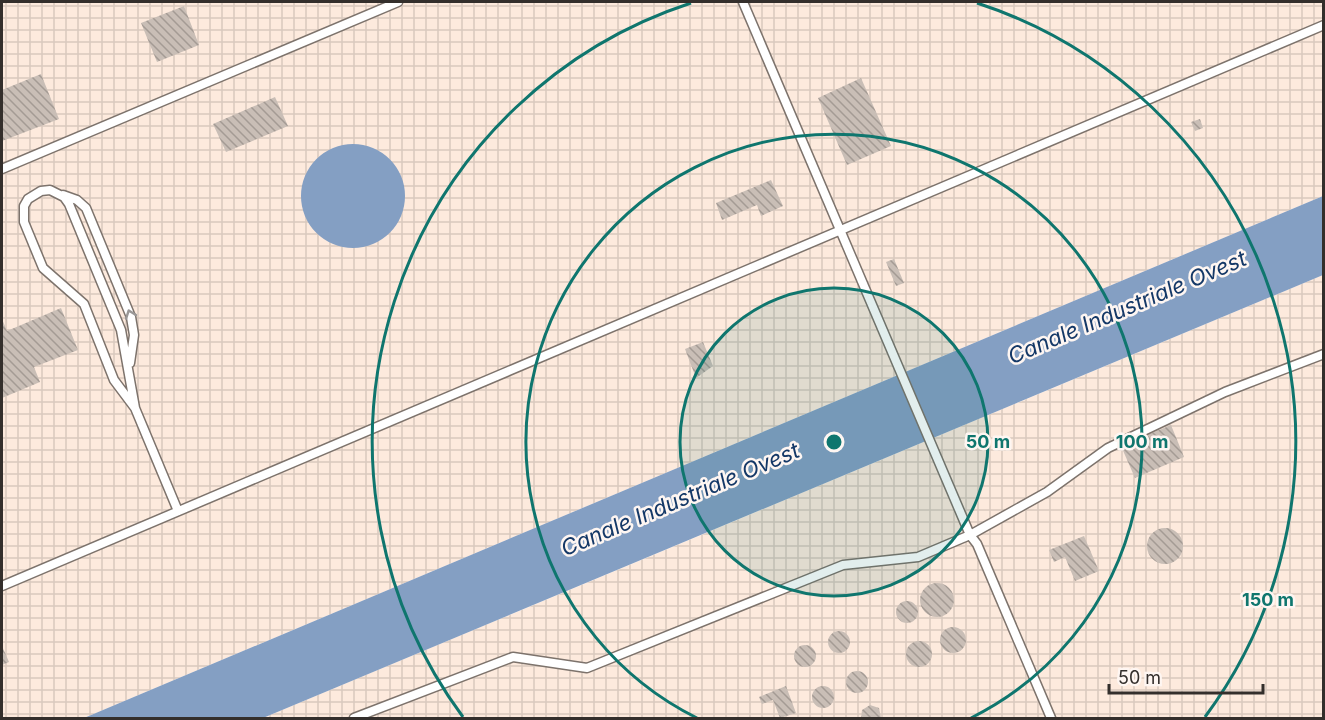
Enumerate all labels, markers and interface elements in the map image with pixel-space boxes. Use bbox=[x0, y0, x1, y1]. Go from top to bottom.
water label: Canale Industriale Ovest bbox=[1004, 245, 1251, 369]
one-way arrow bbox=[124, 310, 137, 320]
text: 50 m bbox=[966, 431, 1010, 452]
text: 100 m bbox=[1116, 431, 1168, 452]
centre of rings bbox=[824, 432, 844, 452]
water label: Canale Industriale Ovest bbox=[557, 437, 804, 561]
text: 150 m bbox=[1242, 589, 1294, 610]
scale bar bbox=[1109, 657, 1264, 695]
text: 50 m bbox=[1118, 667, 1161, 688]

